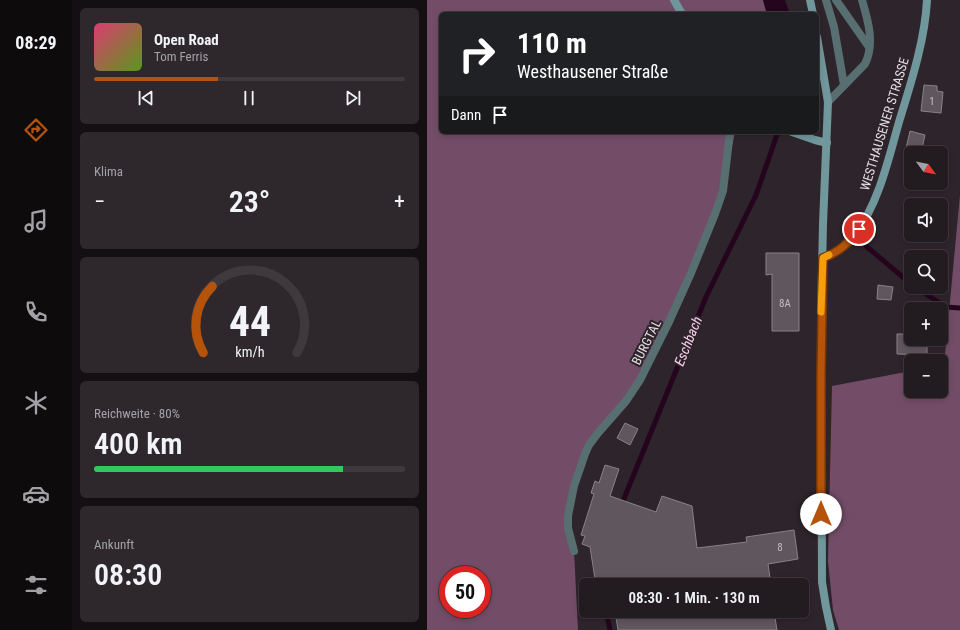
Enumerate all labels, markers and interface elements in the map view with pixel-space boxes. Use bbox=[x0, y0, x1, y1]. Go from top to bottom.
text: 110 m bbox=[517, 27, 587, 60]
icon: right bbox=[451, 28, 503, 80]
text: Open Road bbox=[154, 31, 219, 49]
text: 08:29 bbox=[15, 32, 57, 53]
text: Tom Ferris bbox=[154, 49, 208, 64]
street label: WESTHAUSENER STRASSE bbox=[857, 56, 912, 192]
text: Westhausener Straße bbox=[517, 61, 668, 82]
icon: previous bbox=[135, 87, 157, 109]
icon: pause bbox=[238, 87, 260, 109]
icon: next bbox=[342, 87, 364, 109]
house number: 1 bbox=[929, 95, 935, 108]
icon: arrive bbox=[489, 104, 511, 126]
text: Dann bbox=[451, 106, 481, 124]
icon: directions bbox=[22, 116, 50, 144]
north arrow bbox=[904, 146, 948, 190]
map controls bbox=[904, 146, 948, 398]
text: Klima bbox=[94, 164, 123, 179]
text: 23° bbox=[229, 184, 270, 219]
text: − bbox=[94, 189, 105, 214]
text: + bbox=[394, 189, 405, 214]
button: sound bbox=[904, 198, 948, 242]
icon: music bbox=[22, 207, 50, 235]
pin bbox=[842, 212, 876, 246]
icon: arrive bbox=[848, 218, 870, 240]
button: search bbox=[904, 250, 948, 294]
text: 44 bbox=[228, 297, 271, 346]
house number: 8A bbox=[779, 297, 792, 310]
icon: phone bbox=[22, 298, 50, 326]
button: + bbox=[904, 302, 948, 346]
water label: Eschbach bbox=[671, 314, 705, 368]
street label: BURGTAL bbox=[629, 317, 664, 367]
text: km/h bbox=[235, 344, 264, 360]
button: − bbox=[904, 354, 948, 398]
icon: climate bbox=[22, 389, 50, 417]
text: Reichweite · 80% bbox=[94, 406, 180, 421]
text: 400 km bbox=[94, 426, 183, 461]
icon: car bbox=[22, 480, 50, 508]
position arrow bbox=[800, 493, 842, 535]
text: Ankunft bbox=[94, 537, 134, 552]
house number: 8 bbox=[777, 541, 783, 554]
text: 08:30 bbox=[94, 557, 162, 592]
speed limit sign: 50 bbox=[439, 566, 491, 618]
icon: filters bbox=[22, 571, 50, 599]
text: 08:30 · 1 Min. · 130 m bbox=[628, 589, 760, 607]

